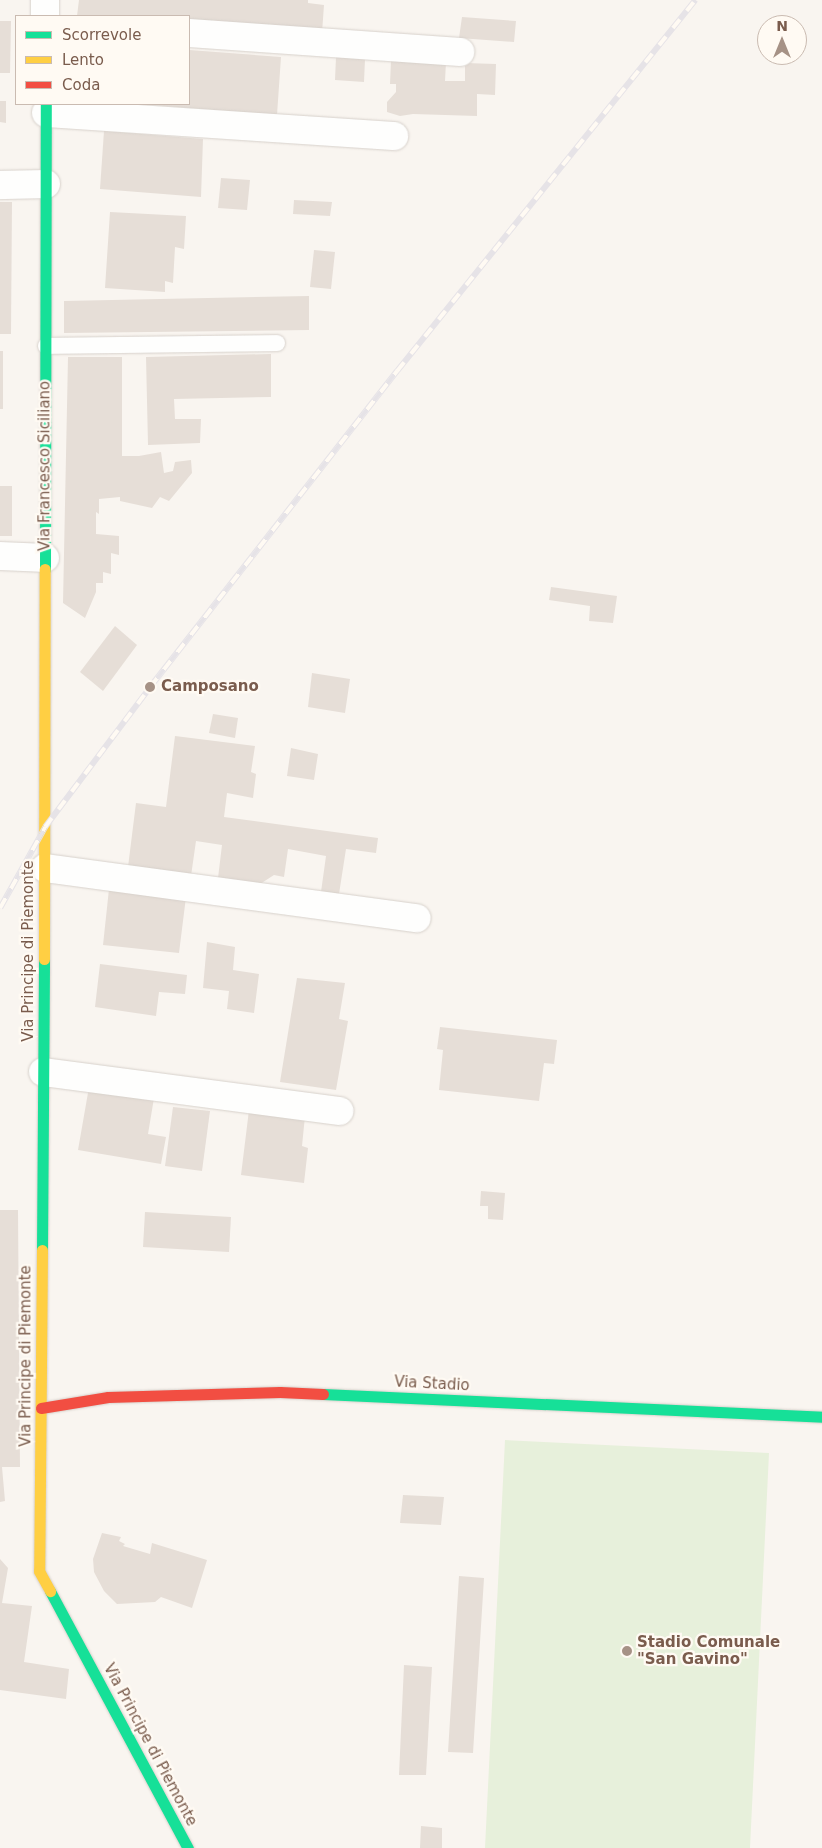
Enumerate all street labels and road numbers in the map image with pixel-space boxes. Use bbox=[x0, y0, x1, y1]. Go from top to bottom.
street label: Via Francesco Siciliano bbox=[36, 381, 54, 551]
street label: Via Principe di Piemonte bbox=[20, 860, 38, 1042]
street label: Via Principe di Piemonte bbox=[17, 1265, 35, 1447]
street label: Via Stadio bbox=[394, 1373, 470, 1395]
street label: Via Principe di Piemonte bbox=[99, 1661, 201, 1829]

